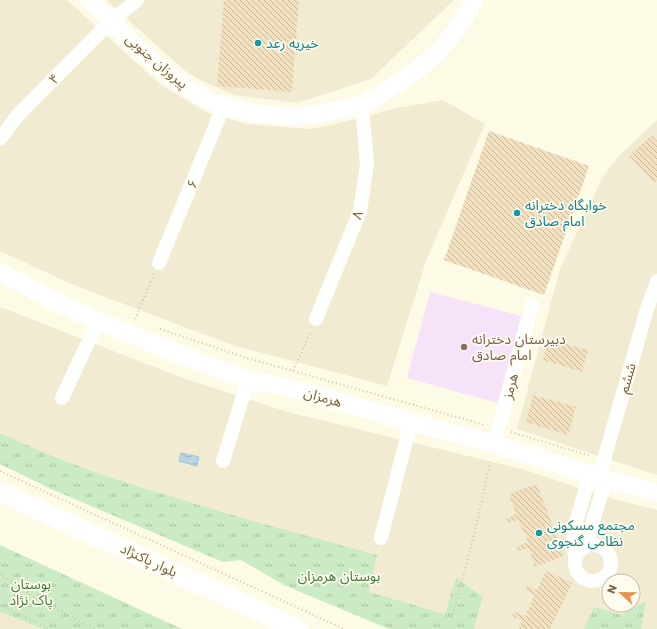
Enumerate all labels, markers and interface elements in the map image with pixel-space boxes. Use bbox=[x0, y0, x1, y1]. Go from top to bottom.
street label: پیروزان جنوبی bbox=[121, 29, 193, 93]
place label: خیریه رعد bbox=[266, 33, 319, 53]
marker: خیریه رعد bbox=[253, 38, 263, 48]
street label: ۴ bbox=[44, 69, 64, 89]
street label: ۶ bbox=[181, 177, 203, 191]
place label: خوابگاه دخترانه امام صادق bbox=[525, 195, 607, 232]
street label: ۸ bbox=[346, 208, 368, 222]
marker: خوابگاه دخترانه امام صادق bbox=[512, 208, 522, 218]
place label: دبیرستان دخترانه امام صادق bbox=[472, 329, 566, 366]
marker: دبیرستان دخترانه امام صادق bbox=[459, 342, 469, 352]
street label: ششم bbox=[613, 360, 642, 396]
street label: هرمز bbox=[497, 371, 523, 402]
street label: هرمزان bbox=[302, 382, 344, 412]
place label: مجتمع مسکونی نظامی گنجوی bbox=[547, 515, 635, 551]
marker: مجتمع مسکونی نظامی گنجوی bbox=[534, 528, 544, 538]
street label: بلوار پاکنژاد bbox=[117, 538, 181, 582]
park label: بوستان هرمزان bbox=[298, 566, 380, 586]
north arrow bbox=[601, 573, 641, 613]
park label: بوستان پاک نژاد bbox=[9, 574, 53, 610]
text: N bbox=[603, 582, 621, 596]

